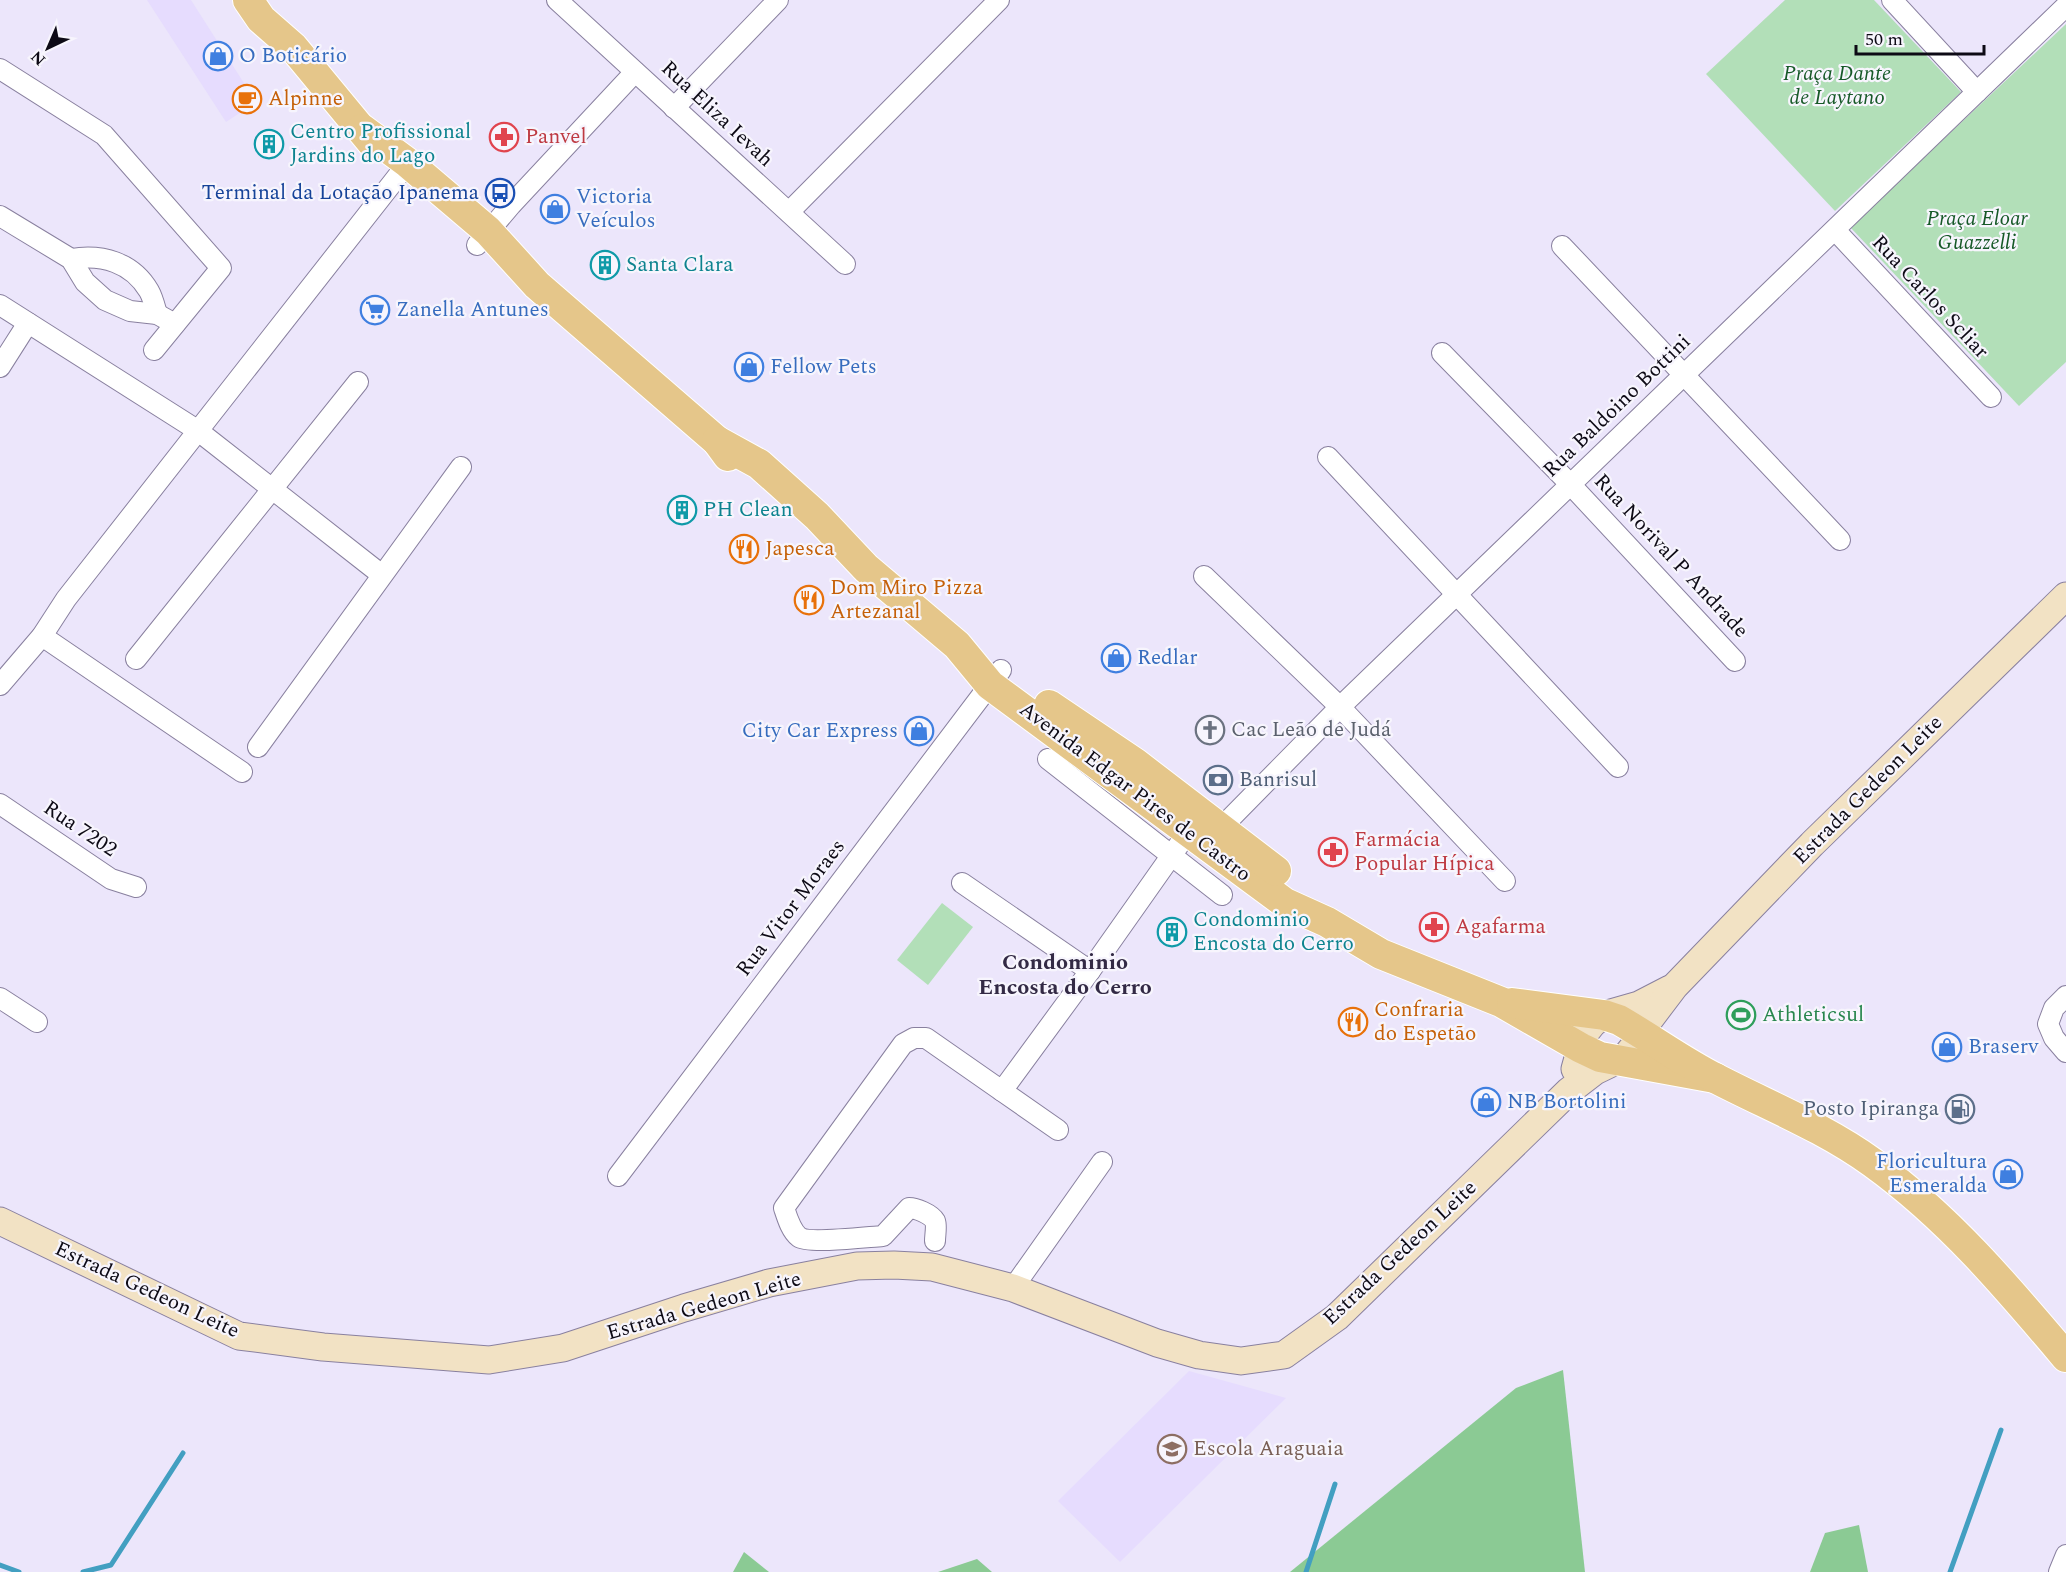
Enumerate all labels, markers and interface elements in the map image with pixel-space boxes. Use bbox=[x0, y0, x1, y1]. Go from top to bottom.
north arrow bbox=[18, 18, 78, 78]
scale bar bbox=[1856, 18, 1984, 56]
text: 50 m bbox=[1865, 26, 1903, 53]
shop icon: O Boticário bbox=[202, 40, 234, 72]
place label: O Boticário bbox=[239, 40, 347, 72]
text: N bbox=[25, 45, 51, 71]
street label: Rua Eliza Ievah bbox=[653, 53, 781, 175]
park label: Praça Dante de Laytano bbox=[1783, 58, 1891, 114]
cafe icon: Alpinne bbox=[231, 83, 263, 115]
place label: Alpinne bbox=[268, 83, 343, 115]
place label: Centro Profissional Jardins do Lago bbox=[290, 116, 471, 172]
pharmacy icon: Panvel bbox=[488, 121, 520, 153]
place label: Panvel bbox=[525, 121, 587, 153]
building icon: Centro Profissional Jardins do Lago bbox=[253, 128, 285, 160]
place label: Terminal da Lotação Ipanema bbox=[202, 177, 480, 209]
bus stop icon: Terminal da Lotação Ipanema bbox=[484, 177, 516, 209]
place label: Victoria Veículos bbox=[576, 181, 656, 237]
shop icon: Victoria Veículos bbox=[539, 193, 571, 225]
park label: Praça Eloar Guazzelli bbox=[1926, 203, 2029, 259]
street label: Rua Carlos Scliar bbox=[1864, 228, 1996, 366]
building icon: Santa Clara bbox=[589, 249, 621, 281]
place label: Santa Clara bbox=[626, 249, 734, 281]
supermarket icon: Zanella Antunes bbox=[359, 294, 391, 326]
place label: Zanella Antunes bbox=[396, 294, 549, 326]
street label: Rua Baldoino Bottini bbox=[1536, 327, 1698, 485]
shop icon: Fellow Pets bbox=[733, 351, 765, 383]
place label: Fellow Pets bbox=[770, 351, 877, 383]
street label: Rua Norival P Andrade bbox=[1586, 466, 1756, 646]
building icon: PH Clean bbox=[666, 494, 698, 526]
place label: PH Clean bbox=[703, 494, 793, 526]
restaurant icon: Japesca bbox=[728, 533, 760, 565]
place label: Japesca bbox=[765, 533, 835, 565]
place label: Dom Miro Pizza Artezanal bbox=[830, 572, 984, 628]
restaurant icon: Dom Miro Pizza Artezanal bbox=[793, 584, 825, 616]
shop icon: Redlar bbox=[1100, 642, 1132, 674]
place label: Redlar bbox=[1137, 642, 1198, 674]
street label: Avenida Edgar Pires de Castro bbox=[1012, 694, 1258, 890]
street label: Estrada Gedeon Leite bbox=[1786, 708, 1950, 872]
church icon: Cac Leão de Judá bbox=[1194, 714, 1226, 746]
place label: Cac Leão de Judá bbox=[1231, 714, 1392, 746]
place label: City Car Express bbox=[742, 715, 898, 747]
shop icon: City Car Express bbox=[903, 715, 935, 747]
bank icon: Banrisul bbox=[1202, 764, 1234, 796]
place label: Banrisul bbox=[1239, 764, 1317, 796]
street label: Rua 7202 bbox=[37, 792, 123, 866]
place label: Farmácia Popular Hípica bbox=[1354, 824, 1495, 880]
street label: Rua Vitor Moraes bbox=[729, 832, 853, 984]
pharmacy icon: Farmácia Popular Hípica bbox=[1317, 836, 1349, 868]
place label: Condominio Encosta do Cerro bbox=[1193, 904, 1354, 960]
pharmacy icon: Agafarma bbox=[1418, 911, 1450, 943]
place label: Agafarma bbox=[1455, 911, 1546, 943]
building icon: Condominio Encosta do Cerro bbox=[1156, 916, 1188, 948]
district label: Condominio Encosta do Cerro bbox=[978, 946, 1152, 1004]
place label: Confraria do Espetão bbox=[1374, 994, 1476, 1050]
sports icon: Athleticsul bbox=[1725, 999, 1757, 1031]
place label: Athleticsul bbox=[1762, 999, 1864, 1031]
restaurant icon: Confraria do Espetão bbox=[1337, 1006, 1369, 1038]
shop icon: Braserv bbox=[1931, 1031, 1963, 1063]
place label: Braserv bbox=[1968, 1031, 2039, 1063]
shop icon: NB Bortolini bbox=[1470, 1086, 1502, 1118]
place label: NB Bortolini bbox=[1507, 1086, 1627, 1118]
place label: Posto Ipiranga bbox=[1803, 1093, 1940, 1125]
fuel station icon: Posto Ipiranga bbox=[1944, 1093, 1976, 1125]
place label: Floricultura Esmeralda bbox=[1876, 1146, 1988, 1202]
shop icon: Floricultura Esmeralda bbox=[1992, 1158, 2024, 1190]
street label: Estrada Gedeon Leite bbox=[1316, 1173, 1484, 1333]
street label: Estrada Gedeon Leite bbox=[49, 1233, 245, 1347]
street label: Estrada Gedeon Leite bbox=[603, 1263, 805, 1349]
school or university icon: Escola Araguaia bbox=[1156, 1433, 1188, 1465]
place label: Escola Araguaia bbox=[1193, 1433, 1344, 1465]

